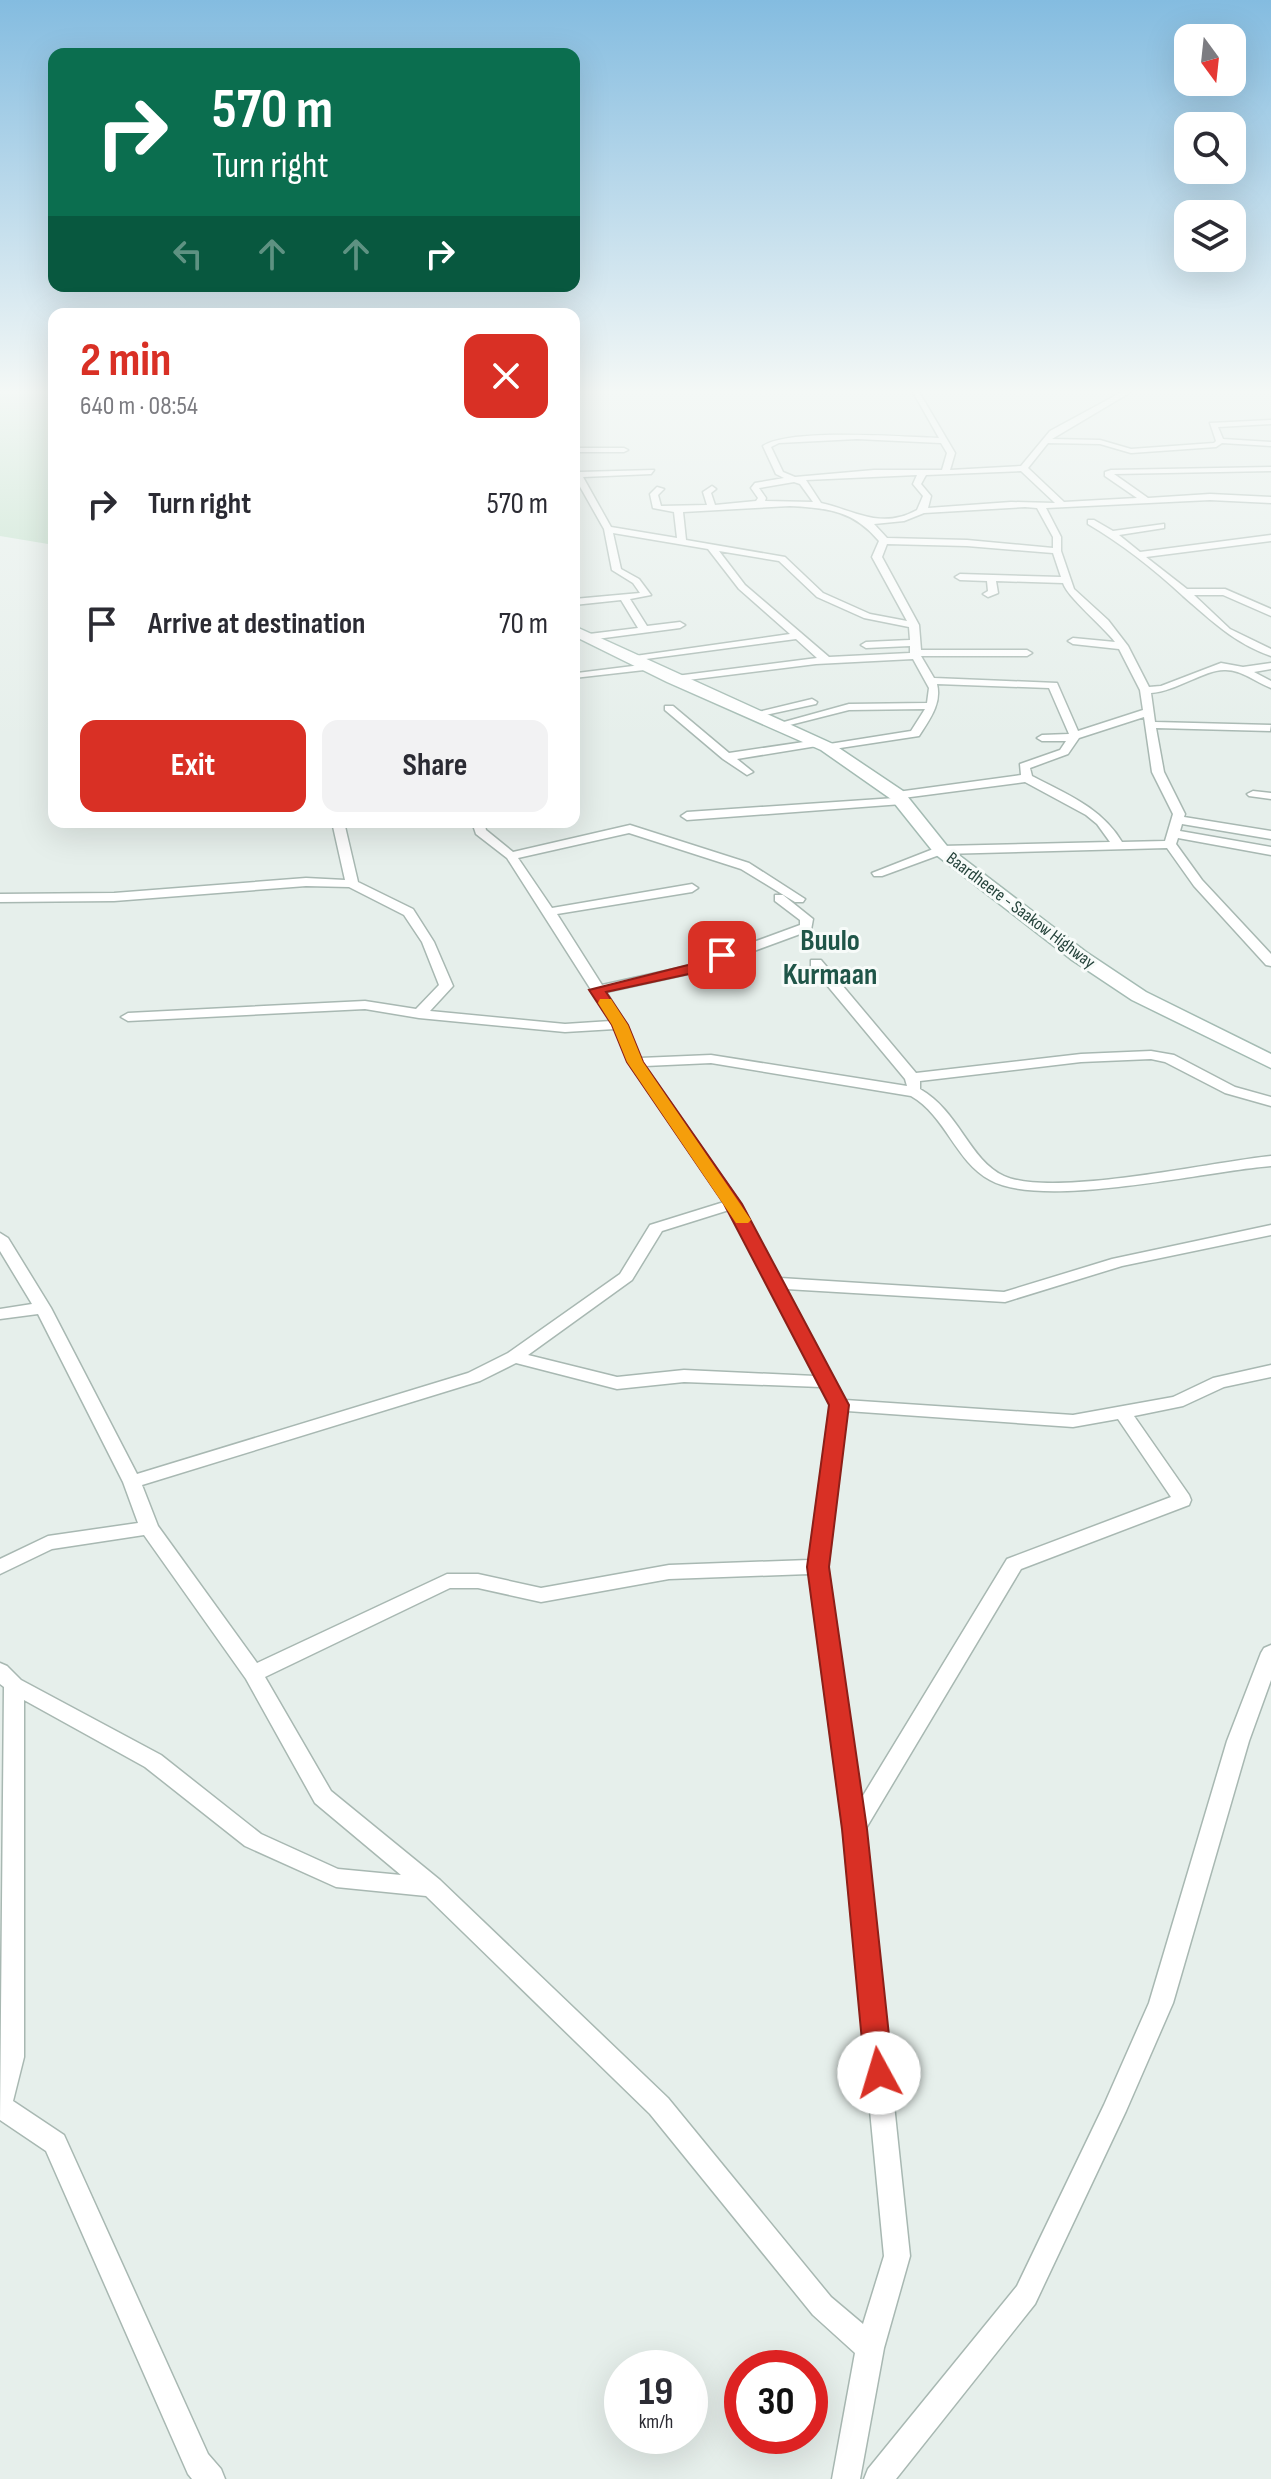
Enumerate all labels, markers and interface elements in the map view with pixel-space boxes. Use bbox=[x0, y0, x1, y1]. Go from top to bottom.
north arrow bbox=[1174, 24, 1246, 96]
map controls bbox=[1174, 24, 1246, 272]
text: 570 m bbox=[212, 77, 333, 144]
icon: right bbox=[80, 80, 184, 184]
button: search bbox=[1174, 112, 1246, 184]
text: Turn right bbox=[212, 145, 329, 188]
button: layers bbox=[1174, 200, 1246, 272]
icon: left bbox=[166, 232, 210, 276]
icon: ahead bbox=[250, 232, 294, 276]
icon: ahead bbox=[334, 232, 378, 276]
icon: right bbox=[418, 232, 462, 276]
text: 2 min bbox=[80, 332, 171, 389]
button: close bbox=[464, 334, 548, 418]
text: 640 m · 08:54 bbox=[80, 391, 198, 422]
icon: right bbox=[80, 482, 124, 526]
text: Turn right bbox=[148, 486, 251, 522]
text: 570 m bbox=[487, 486, 548, 522]
icon: arrive bbox=[80, 602, 124, 646]
text: Arrive at destination bbox=[148, 606, 365, 642]
text: 70 m bbox=[499, 606, 548, 642]
button: Exit bbox=[80, 720, 306, 812]
button: Share bbox=[322, 720, 548, 812]
street label: Baardheere - Saakow Highway bbox=[942, 848, 1099, 973]
pin bbox=[688, 921, 756, 989]
district label: Buulo Kurmaan bbox=[783, 923, 877, 993]
icon: arrive bbox=[700, 933, 744, 977]
position arrow bbox=[837, 2031, 921, 2115]
speed limit sign: 30 bbox=[724, 2350, 828, 2454]
text: 19 bbox=[639, 2368, 673, 2416]
text: km/h bbox=[639, 2410, 673, 2434]

